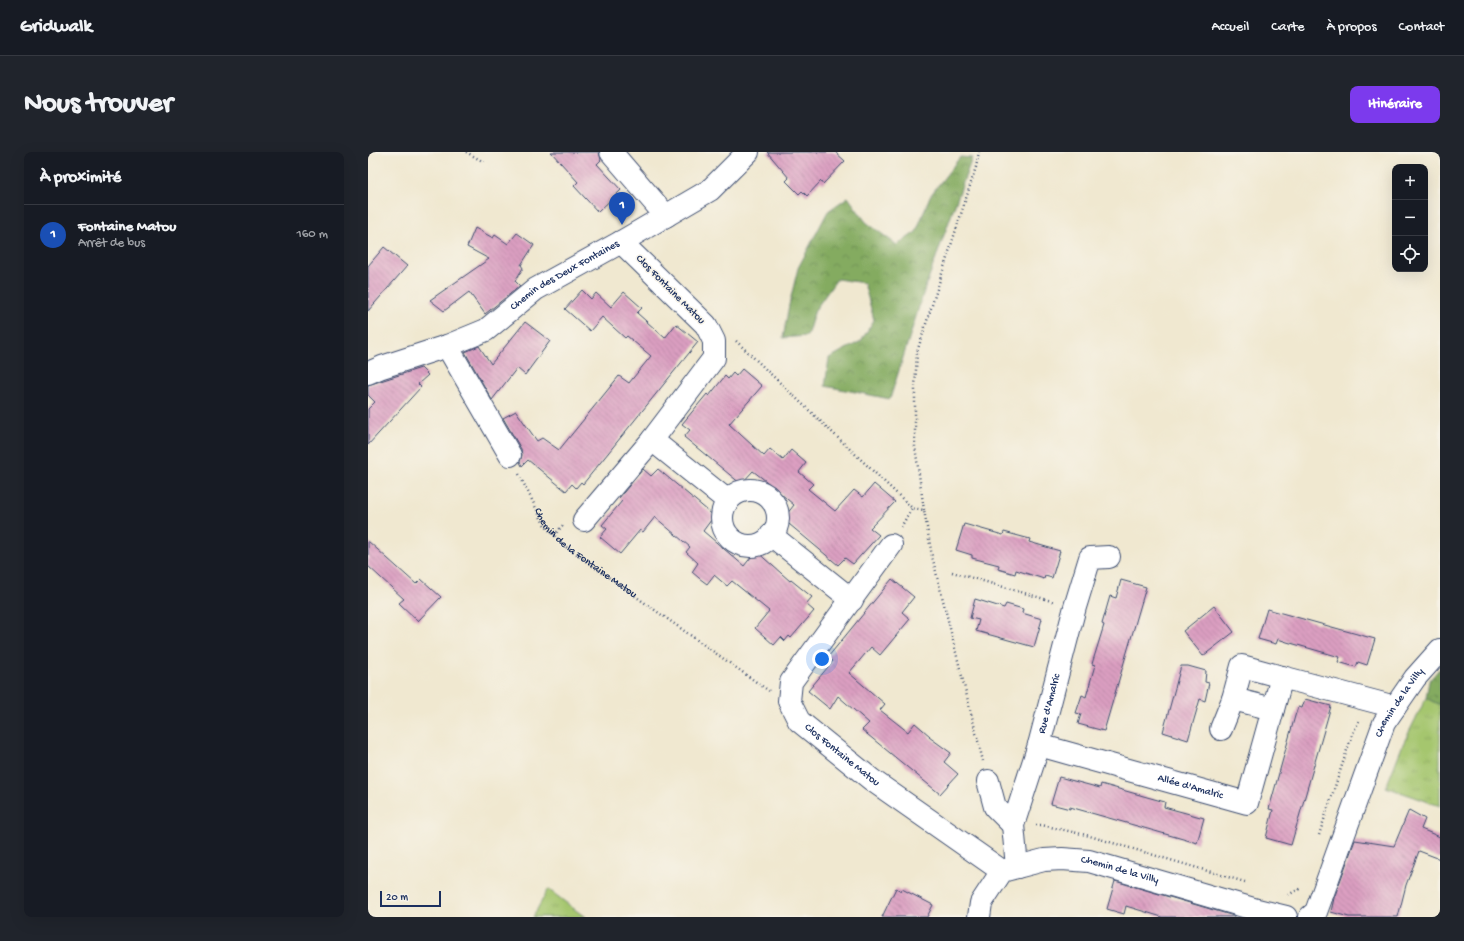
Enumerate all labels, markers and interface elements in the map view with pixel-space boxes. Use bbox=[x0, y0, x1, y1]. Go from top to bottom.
text: Gridwalk bbox=[20, 16, 92, 39]
text: Accueil bbox=[1212, 19, 1249, 36]
text: Carte bbox=[1271, 19, 1305, 36]
text: À propos bbox=[1327, 19, 1377, 36]
text: Contact bbox=[1399, 19, 1444, 36]
button: Itinéraire bbox=[1350, 86, 1440, 123]
text: Nous trouver bbox=[24, 88, 173, 121]
map controls bbox=[1392, 164, 1428, 272]
button: + bbox=[1392, 164, 1428, 200]
text: À proximité bbox=[40, 168, 121, 188]
pin: 1 bbox=[609, 192, 635, 225]
button: − bbox=[1392, 200, 1428, 236]
text: Fontaine Matou bbox=[78, 218, 176, 236]
text: 1 bbox=[50, 227, 56, 242]
text: 160 m bbox=[296, 227, 328, 242]
text: Arrêt de bus bbox=[78, 236, 145, 251]
button: locate bbox=[1392, 236, 1428, 272]
street label: Chemin des Deux Fontaines bbox=[508, 238, 622, 313]
street label: Clos Fontaine Matou bbox=[633, 253, 707, 327]
street label: Chemin de la Fontaine Matou bbox=[531, 506, 639, 601]
your location bbox=[812, 649, 832, 669]
street label: Chemin de la Villy bbox=[1373, 665, 1427, 739]
street label: Rue d'Amalric bbox=[1036, 671, 1064, 735]
street label: Clos Fontaine Matou bbox=[802, 722, 882, 789]
street label: Allée d'Amalric bbox=[1156, 772, 1226, 802]
street label: Chemin de la Villy bbox=[1080, 854, 1161, 887]
scale bar bbox=[380, 889, 441, 908]
text: 20 m bbox=[386, 892, 408, 904]

